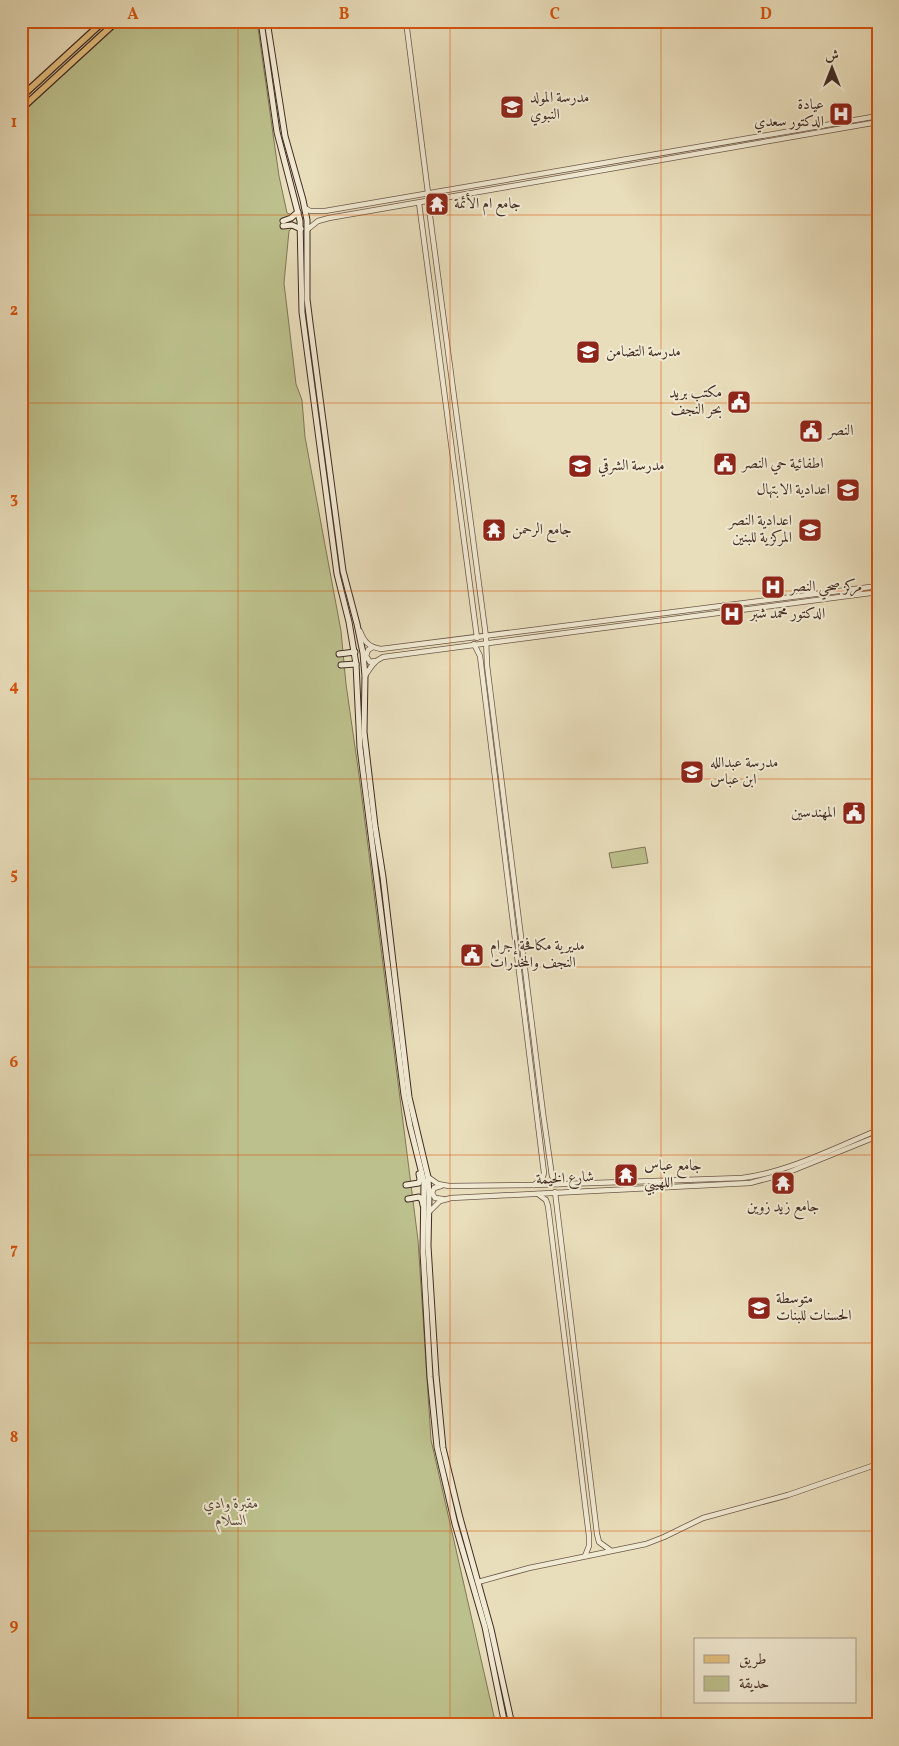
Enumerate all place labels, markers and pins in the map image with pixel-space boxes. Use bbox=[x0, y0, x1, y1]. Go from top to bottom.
place label: مدرسة المولد النبوي bbox=[530, 88, 589, 126]
school or university icon: مدرسة المولد النبوي bbox=[499, 94, 525, 120]
place label: عيادة الدكتور سعدي bbox=[754, 95, 824, 133]
hospital icon: عيادة الدكتور سعدي bbox=[828, 101, 854, 127]
temple icon: جامع ام الأئمة bbox=[424, 191, 450, 217]
place label: جامع ام الأئمة bbox=[454, 192, 521, 217]
school or university icon: مدرسة التضامن bbox=[575, 339, 601, 365]
place label: مدرسة التضامن bbox=[606, 342, 681, 363]
place label: مكتب بريد بحر النجف bbox=[669, 383, 722, 421]
public building icon: مكتب بريد بحر النجف bbox=[726, 389, 752, 415]
public building icon: النصر bbox=[798, 418, 824, 444]
place label: النصر bbox=[826, 421, 854, 442]
public building icon: اطفائية حي النصر bbox=[712, 451, 738, 477]
school or university icon: مدرسة الشرقي bbox=[567, 453, 593, 479]
place label: اطفائية حي النصر bbox=[740, 454, 823, 475]
place label: مدرسة الشرقي bbox=[598, 456, 665, 477]
school or university icon: اعدادية الابتهال bbox=[835, 477, 861, 503]
place label: اعدادية الابتهال bbox=[757, 480, 830, 501]
place label: اعدادية النصر المركزية للبنين bbox=[727, 511, 792, 549]
temple icon: جامع الرحمن bbox=[481, 517, 507, 543]
school or university icon: اعدادية النصر المركزية للبنين bbox=[797, 517, 823, 543]
place label: جامع الرحمن bbox=[512, 520, 572, 543]
hospital icon: مركز صحي النصر bbox=[760, 574, 786, 600]
place label: مركز صحي النصر bbox=[788, 577, 862, 600]
hospital icon: الدكتور محمد شبر bbox=[719, 601, 745, 627]
place label: الدكتور محمد شبر bbox=[748, 604, 825, 625]
place label: مدرسة عبدالله ابن عباس bbox=[710, 753, 778, 791]
school or university icon: مدرسة عبدالله ابن عباس bbox=[679, 759, 705, 785]
public building icon: المهندسين bbox=[841, 800, 867, 826]
place label: المهندسين bbox=[791, 803, 836, 824]
place label: مديرية مكافحة إجرام النجف والمخدرات bbox=[490, 936, 585, 974]
public building icon: مديرية مكافحة إجرام النجف والمخدرات bbox=[459, 942, 485, 968]
place label: جامع عباس اللهيبي bbox=[644, 1156, 702, 1196]
temple icon: جامع عباس اللهيبي bbox=[613, 1162, 639, 1188]
temple icon: جامع زيد زوين bbox=[770, 1170, 796, 1196]
place label: جامع زيد زوين bbox=[747, 1197, 819, 1220]
place label: متوسطة الحسنات للبنات bbox=[776, 1289, 852, 1327]
school or university icon: متوسطة الحسنات للبنات bbox=[746, 1295, 772, 1321]

